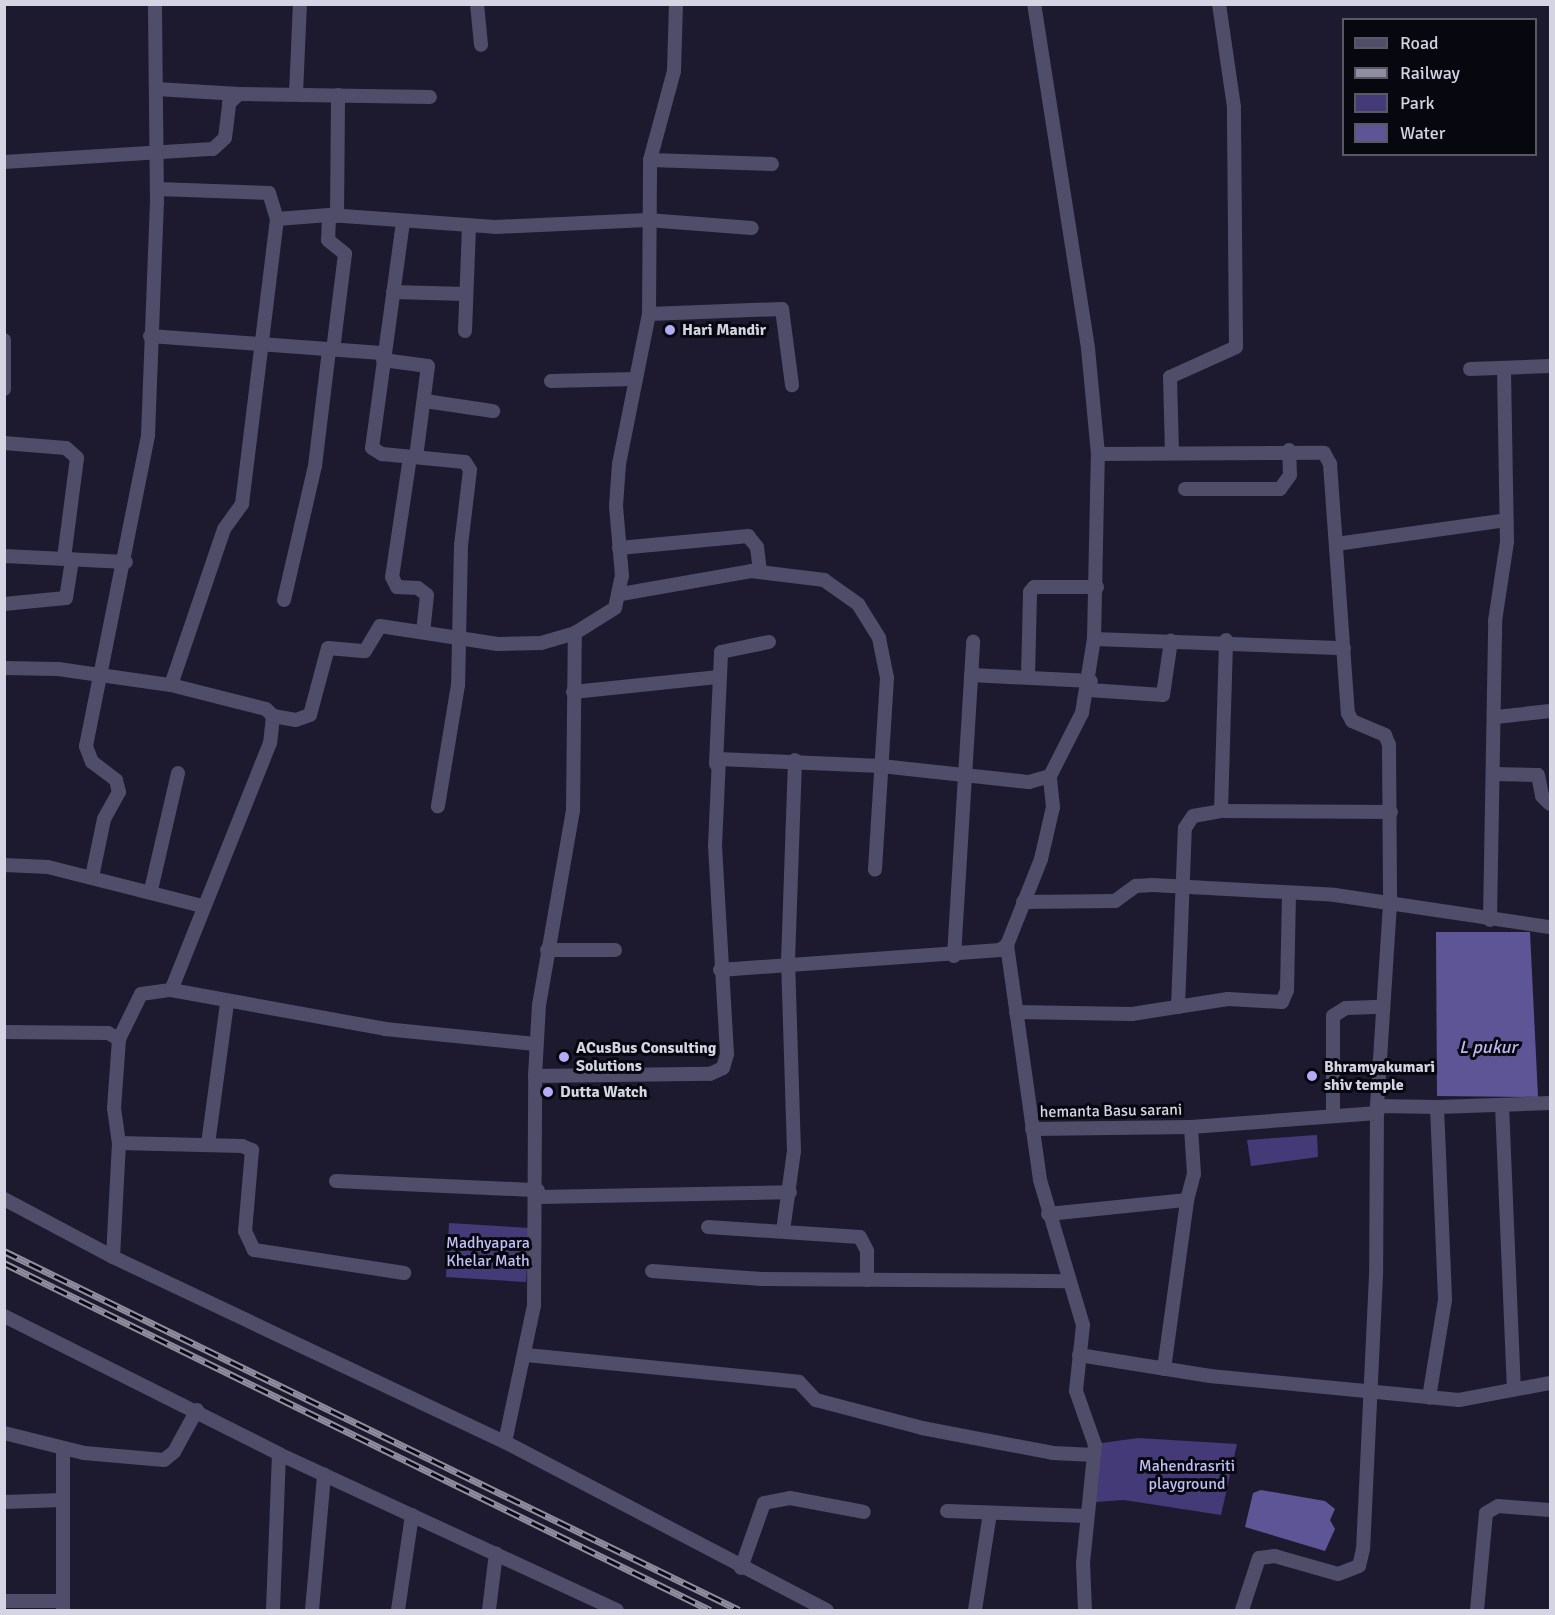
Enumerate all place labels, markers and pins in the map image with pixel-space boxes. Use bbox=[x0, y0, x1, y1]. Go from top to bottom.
place label: Hari Mandir bbox=[682, 320, 766, 340]
marker: Hari Mandir bbox=[663, 323, 677, 337]
place label: ACusBus Consulting Solutions bbox=[576, 1038, 716, 1076]
marker: ACusBus Consulting Solutions bbox=[557, 1050, 571, 1064]
place label: Bhramyakumari shiv temple bbox=[1324, 1057, 1435, 1095]
marker: Bhramyakumari shiv temple bbox=[1305, 1069, 1319, 1083]
place label: Dutta Watch bbox=[560, 1082, 647, 1102]
marker: Dutta Watch bbox=[541, 1085, 555, 1099]

